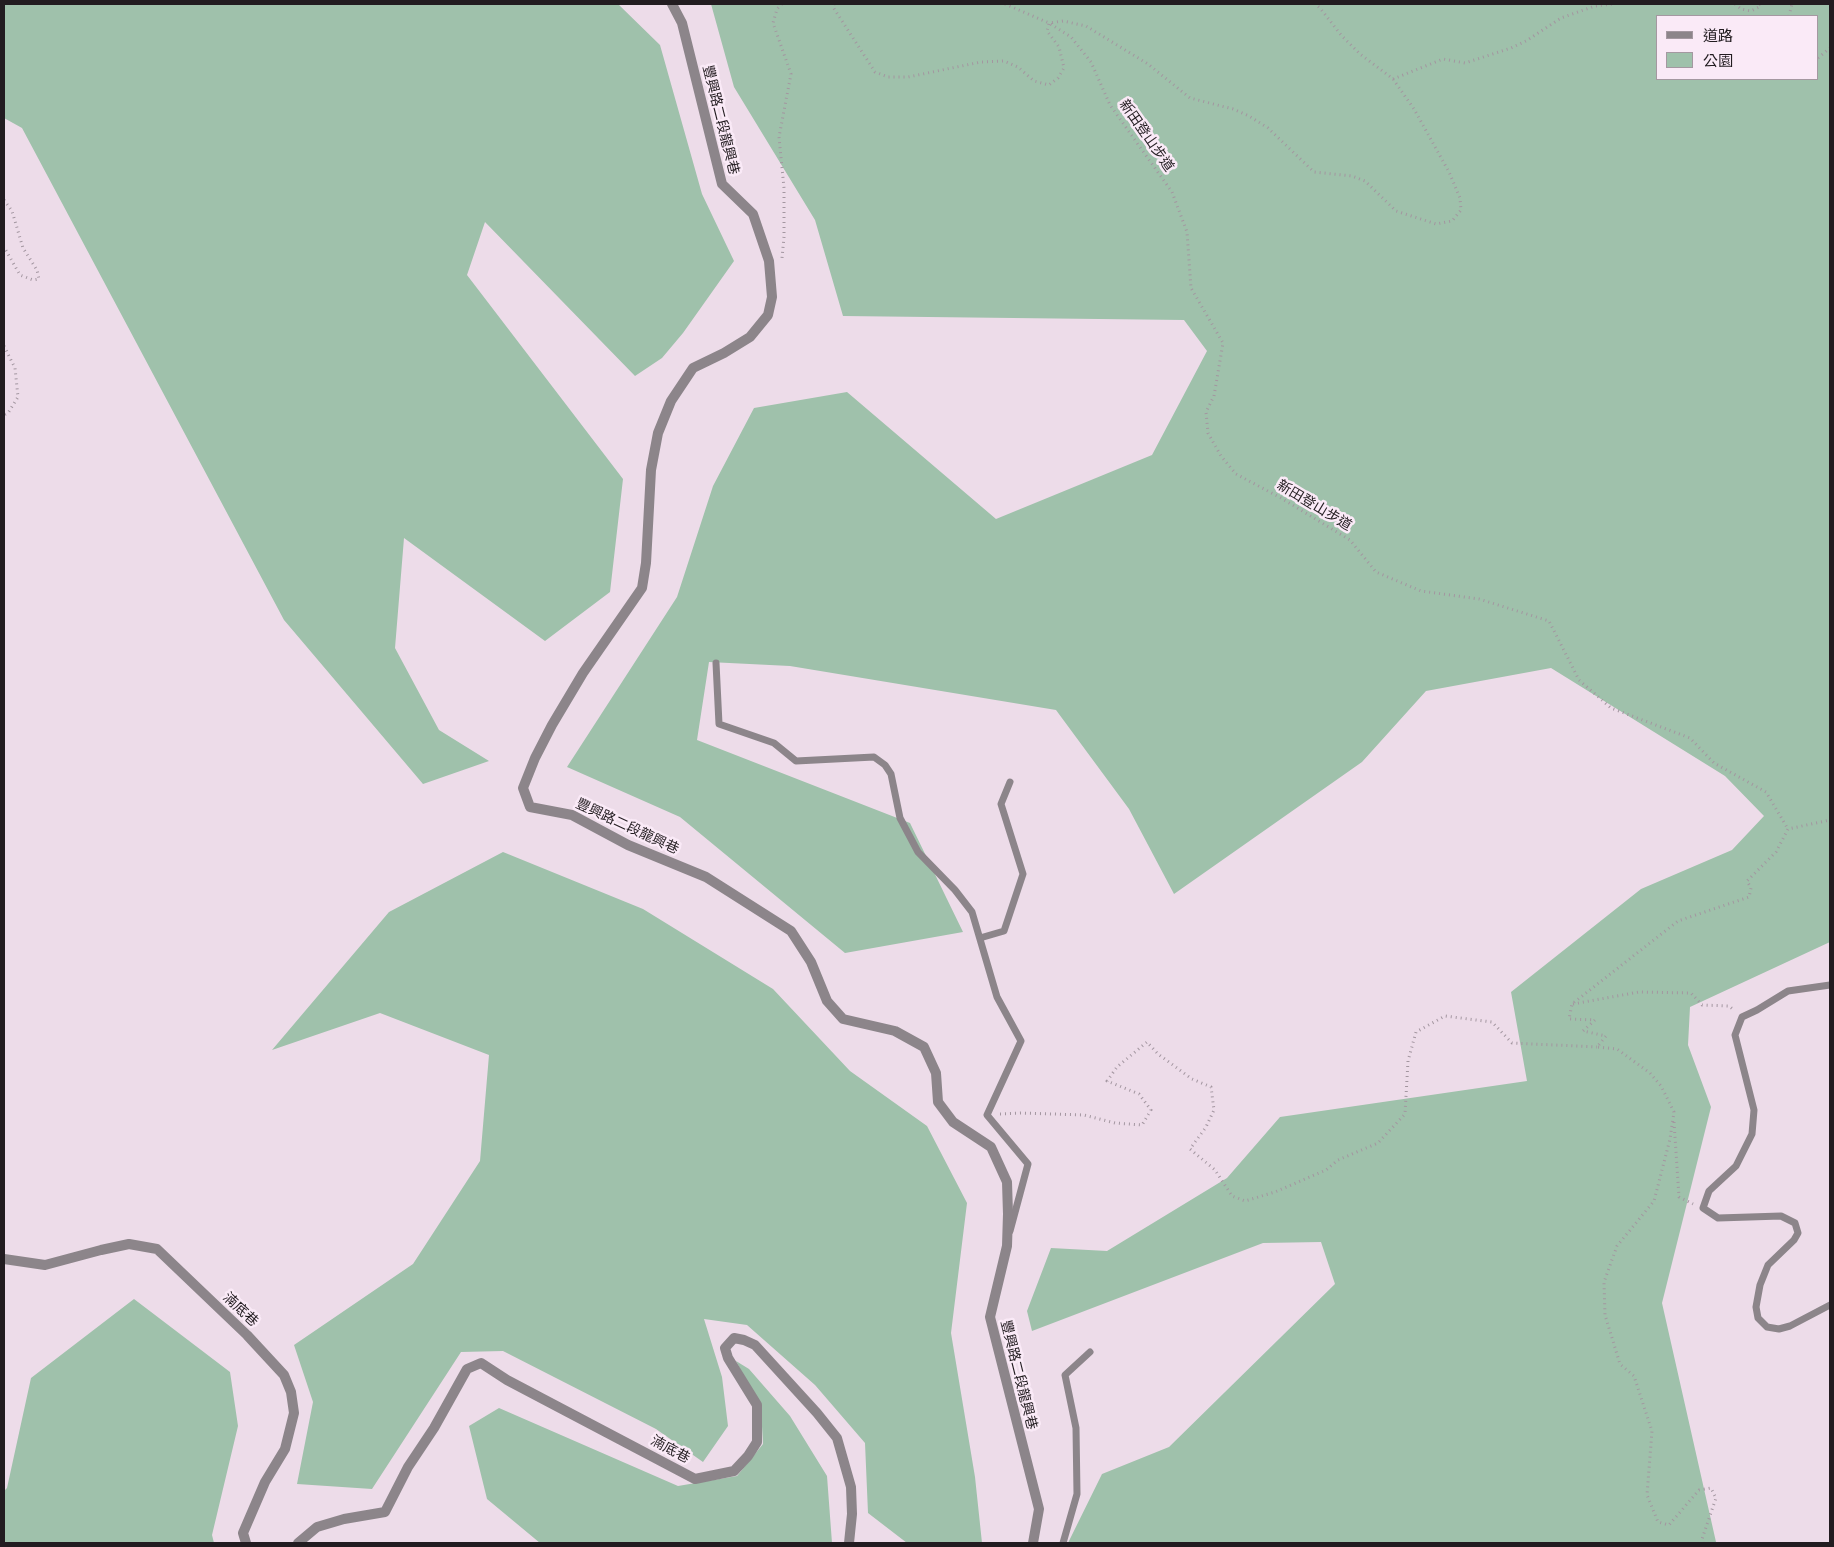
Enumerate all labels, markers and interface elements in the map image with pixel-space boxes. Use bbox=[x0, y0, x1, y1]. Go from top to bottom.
legend bbox=[1656, 15, 1819, 80]
text: 道路 bbox=[1703, 27, 1733, 45]
text: 公園 bbox=[1703, 52, 1733, 70]
street label: 豐興路二段龍興巷 bbox=[698, 64, 742, 176]
street label: 新田登山步道 bbox=[1115, 97, 1177, 175]
street label: 新田登山步道 bbox=[1274, 477, 1354, 535]
street label: 豐興路二段龍興巷 bbox=[573, 796, 681, 858]
street label: 湳底巷 bbox=[219, 1290, 261, 1330]
street label: 豐興路二段龍興巷 bbox=[996, 1319, 1040, 1431]
street label: 湳底巷 bbox=[648, 1433, 692, 1467]

